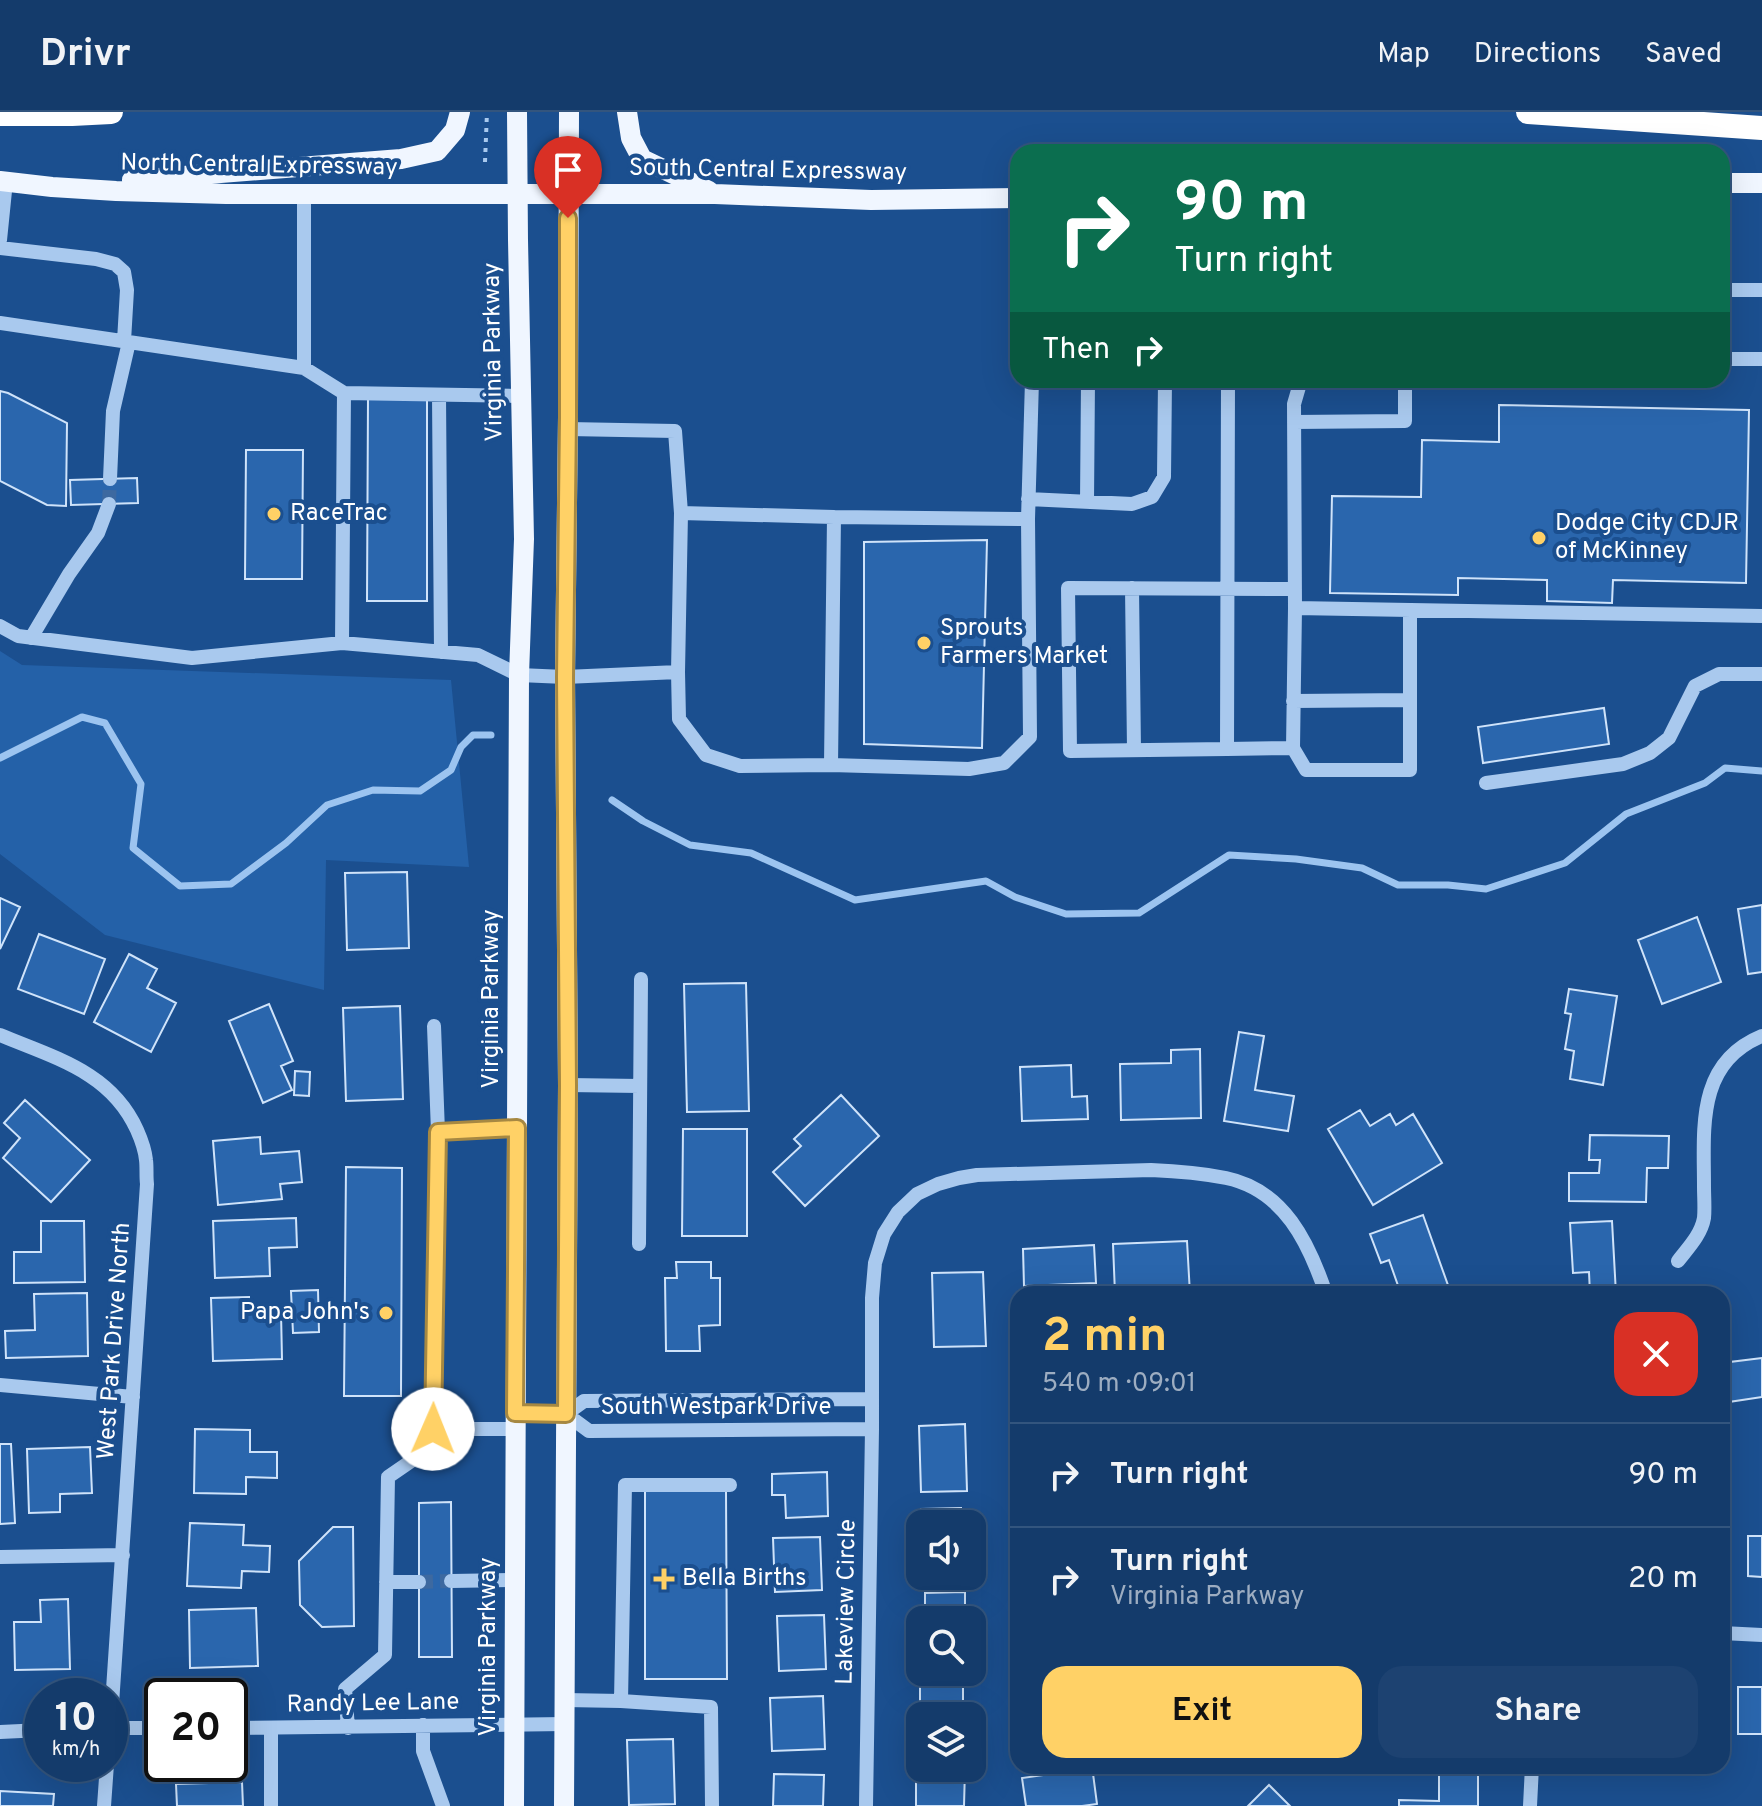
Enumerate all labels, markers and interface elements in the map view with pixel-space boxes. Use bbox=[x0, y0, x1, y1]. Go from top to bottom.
text: Drivr bbox=[40, 31, 131, 80]
text: Map bbox=[1377, 37, 1430, 73]
text: Directions bbox=[1474, 37, 1601, 73]
text: Saved bbox=[1645, 37, 1722, 73]
pin bbox=[534, 136, 602, 218]
icon: arrive bbox=[546, 148, 590, 192]
street label: North Central Expressway bbox=[120, 149, 398, 183]
street label: South Central Expressway bbox=[629, 154, 907, 188]
text: 90 m bbox=[1174, 170, 1309, 240]
icon: right bbox=[1042, 176, 1146, 280]
text: Turn right bbox=[1174, 239, 1333, 285]
street label: Virginia Parkway bbox=[477, 262, 511, 442]
icon: right bbox=[1126, 328, 1170, 372]
text: Then bbox=[1042, 332, 1110, 369]
place label: RaceTrac bbox=[290, 499, 388, 529]
marker: RaceTrac bbox=[265, 505, 283, 523]
place label: Dodge City CDJR of McKinney bbox=[1555, 509, 1739, 567]
marker: Dodge City CDJR of McKinney bbox=[1530, 529, 1548, 547]
place label: Sprouts Farmers Market bbox=[940, 614, 1108, 672]
marker: Sprouts Farmers Market bbox=[915, 634, 933, 652]
street label: Virginia Parkway bbox=[477, 909, 507, 1089]
street label: West Park Drive North bbox=[92, 1221, 138, 1461]
place label: Papa John's bbox=[240, 1298, 370, 1328]
marker: Papa John's bbox=[377, 1304, 395, 1322]
text: 2 min bbox=[1042, 1308, 1167, 1368]
button: close bbox=[1614, 1312, 1698, 1396]
text: 540 m · 09:01 bbox=[1042, 1368, 1196, 1401]
position arrow bbox=[391, 1387, 475, 1471]
street label: South Westpark Drive bbox=[601, 1393, 831, 1423]
icon: right bbox=[1042, 1453, 1086, 1497]
text: Turn right bbox=[1110, 1457, 1248, 1494]
text: 90 m bbox=[1629, 1457, 1698, 1494]
map controls bbox=[906, 1510, 986, 1782]
button: sound bbox=[906, 1510, 986, 1590]
street label: Lakeview Circle bbox=[831, 1519, 863, 1685]
text: Turn right bbox=[1110, 1544, 1248, 1581]
street label: Virginia Parkway bbox=[474, 1557, 504, 1737]
icon: right bbox=[1042, 1557, 1086, 1601]
text: 20 m bbox=[1628, 1561, 1698, 1598]
place label: Bella Births bbox=[682, 1564, 807, 1594]
marker: Bella Births bbox=[653, 1568, 675, 1590]
text: Virginia Parkway bbox=[1110, 1581, 1304, 1614]
button: search bbox=[906, 1606, 986, 1686]
button: Exit bbox=[1042, 1666, 1362, 1758]
button: Share bbox=[1378, 1666, 1698, 1758]
speed limit sign: 20 bbox=[144, 1678, 248, 1782]
street label: Randy Lee Lane bbox=[286, 1687, 460, 1721]
text: 10 bbox=[55, 1695, 97, 1745]
button: layers bbox=[906, 1702, 986, 1782]
text: km/h bbox=[52, 1737, 100, 1763]

